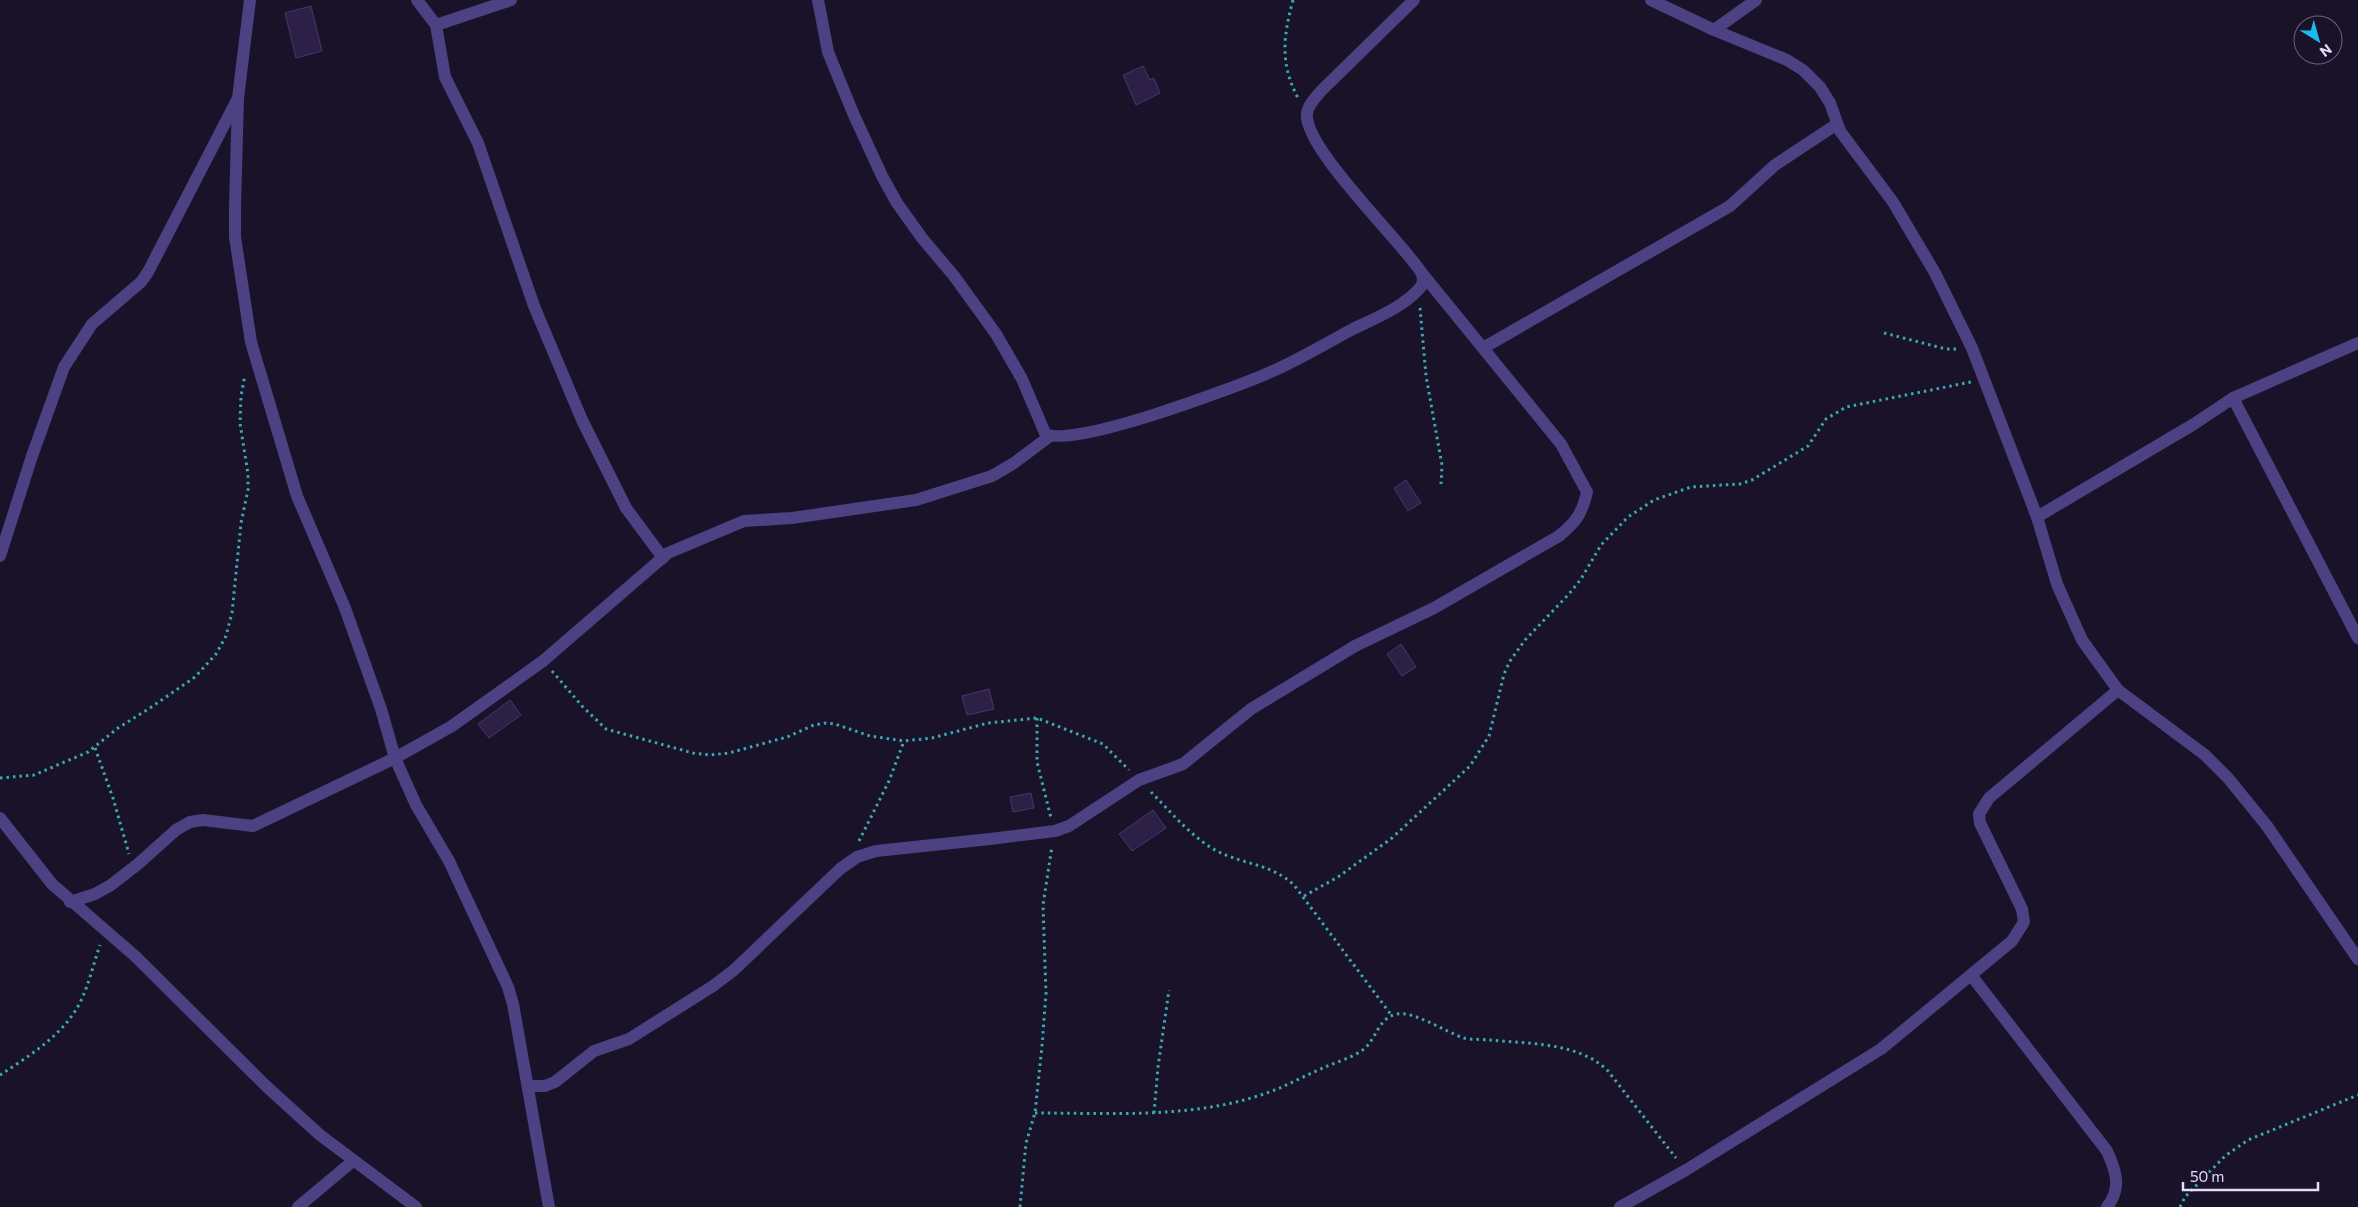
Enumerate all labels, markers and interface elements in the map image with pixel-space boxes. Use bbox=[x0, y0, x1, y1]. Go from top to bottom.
north arrow bbox=[2293, 15, 2343, 65]
text: N bbox=[2317, 41, 2335, 61]
scale bar bbox=[2183, 1160, 2318, 1192]
text: 50 m bbox=[2190, 1167, 2224, 1185]

